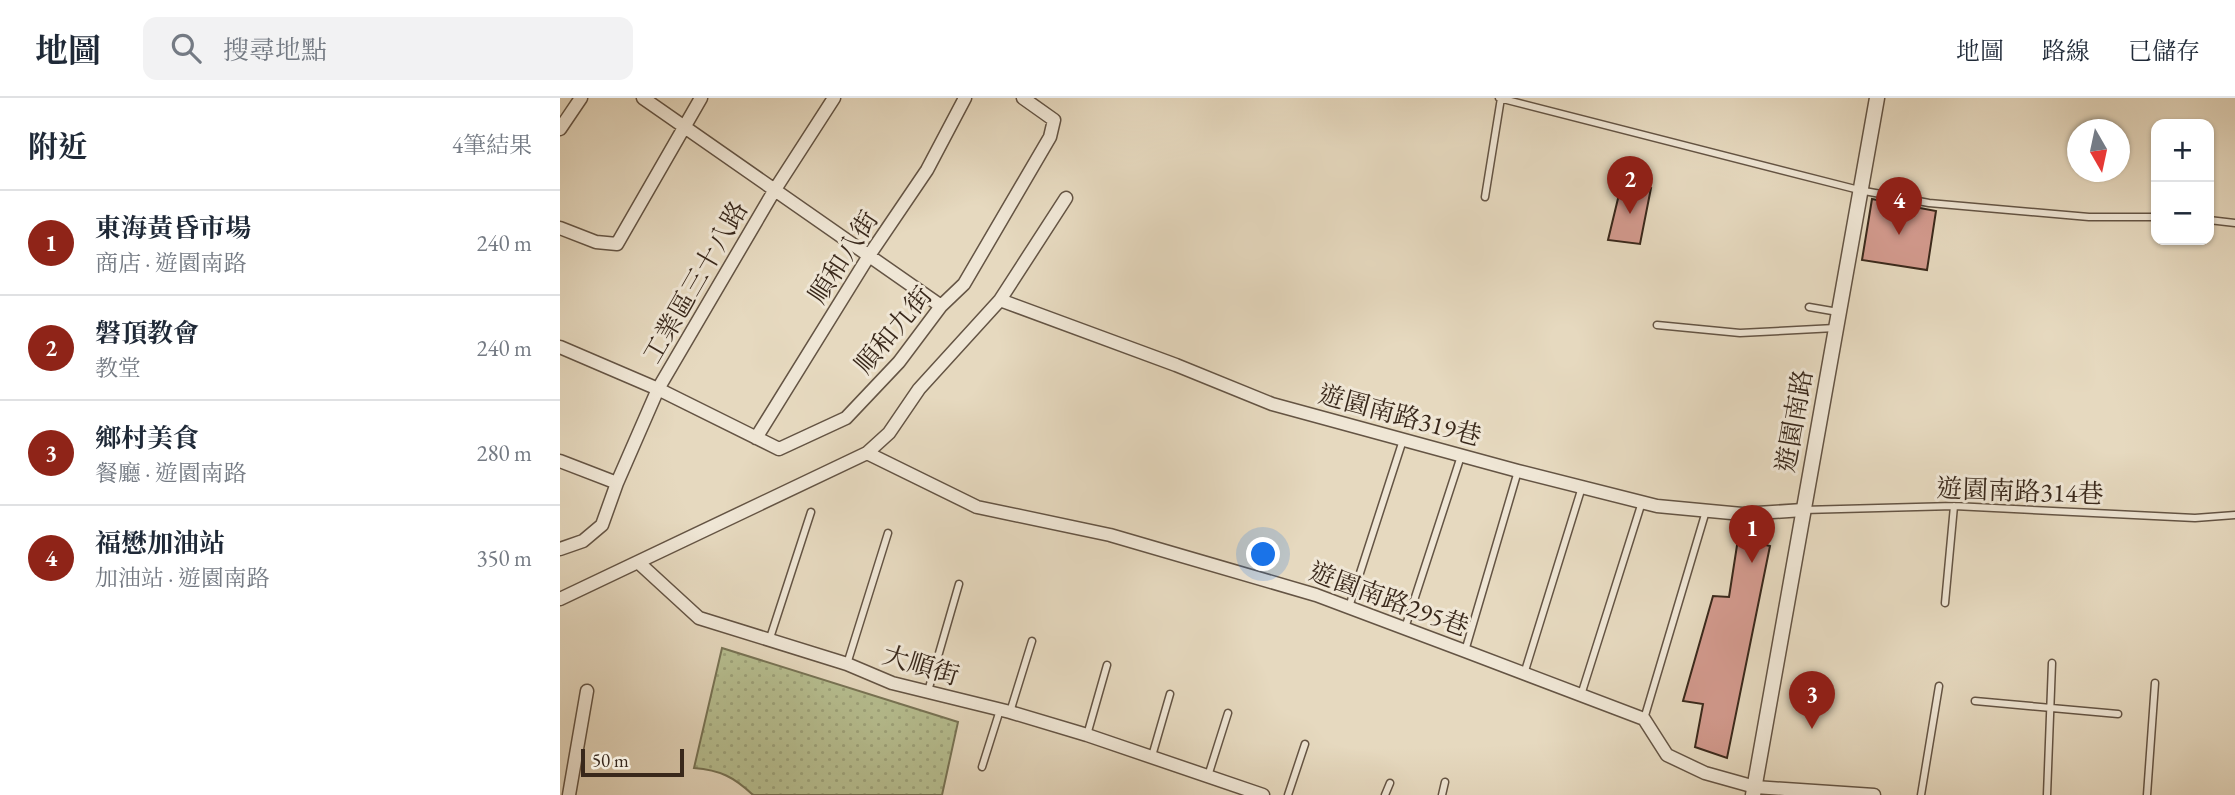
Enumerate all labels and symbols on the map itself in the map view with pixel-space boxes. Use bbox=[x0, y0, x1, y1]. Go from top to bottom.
north arrow bbox=[2067, 119, 2130, 182]
pin: 2 bbox=[1607, 156, 1653, 214]
pin: 4 bbox=[1876, 177, 1922, 235]
street label: 工業區三十八路 bbox=[635, 195, 755, 369]
street label: 順和八街 bbox=[800, 204, 886, 310]
street label: 順和九街 bbox=[847, 279, 939, 381]
street label: 遊園南路 bbox=[1768, 367, 1820, 475]
street label: 遊園南路319巷 bbox=[1315, 377, 1485, 453]
street label: 遊園南路314巷 bbox=[1936, 471, 2104, 511]
pin: 1 bbox=[1729, 505, 1775, 563]
your location bbox=[1246, 537, 1280, 571]
street label: 遊園南路295巷 bbox=[1305, 554, 1473, 644]
street label: 大順街 bbox=[879, 637, 963, 693]
pin: 3 bbox=[1789, 671, 1835, 729]
scale bar bbox=[581, 746, 684, 778]

